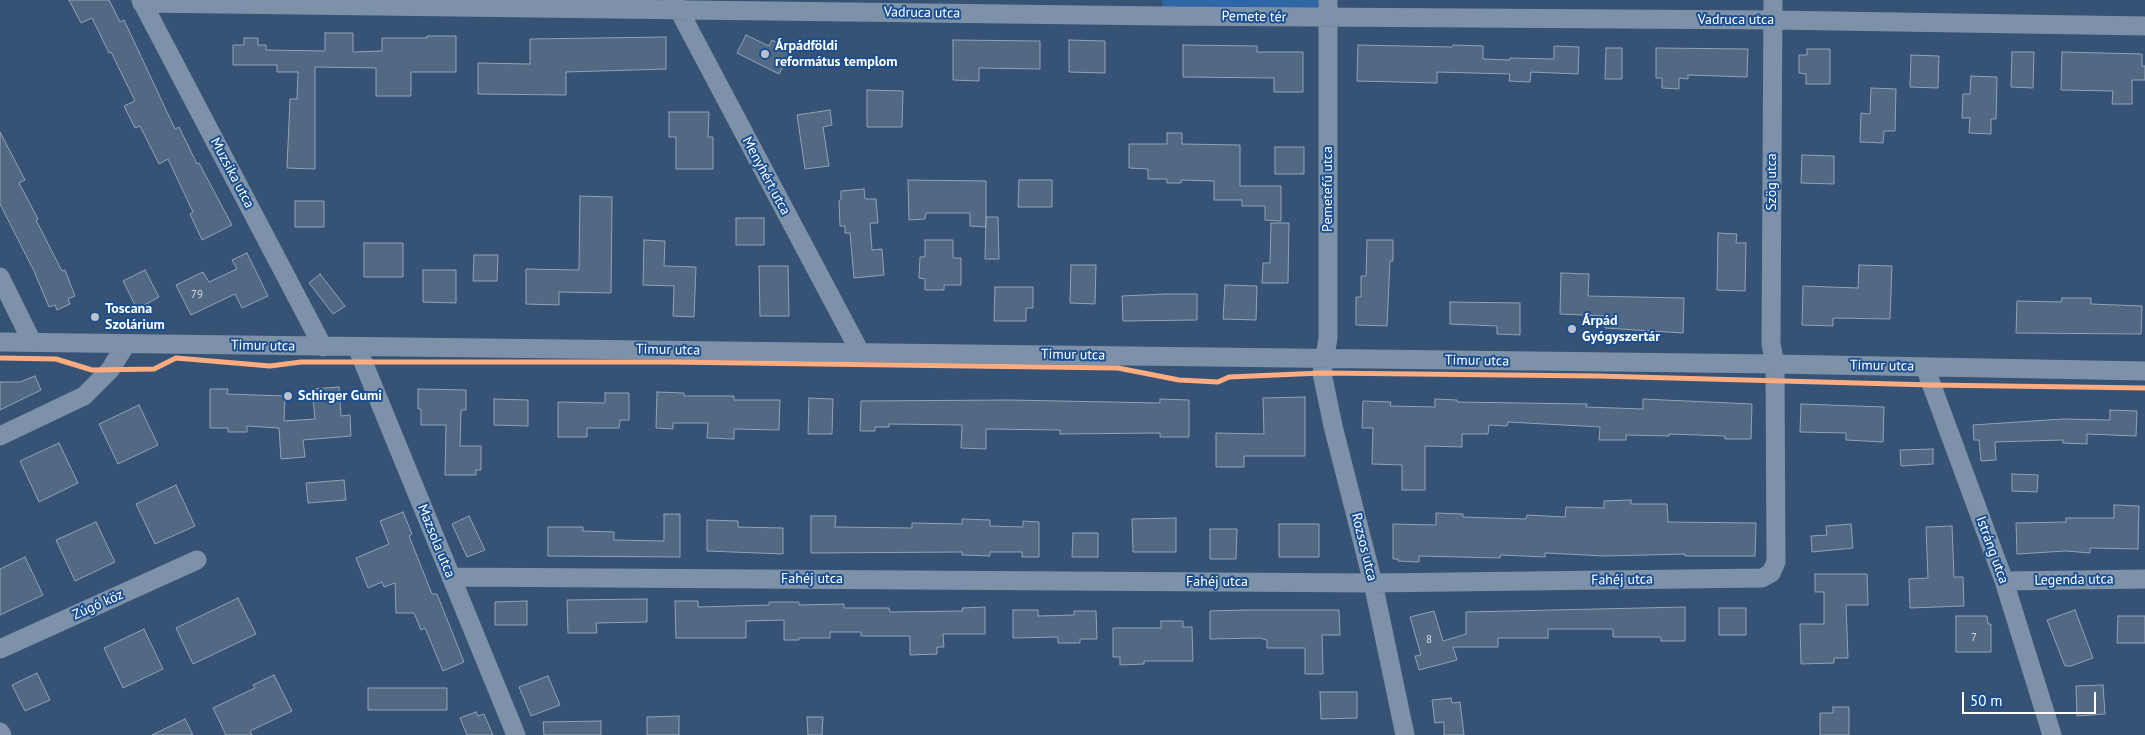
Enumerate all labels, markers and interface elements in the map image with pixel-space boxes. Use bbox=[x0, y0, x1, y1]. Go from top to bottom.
street label: Vadruca utca bbox=[884, 4, 960, 22]
street label: Pemete tér bbox=[1221, 8, 1287, 26]
street label: Vadruca utca bbox=[1698, 12, 1774, 28]
place label: Árpádföldi református templom bbox=[775, 38, 898, 70]
marker: Árpádföldi református templom bbox=[759, 48, 771, 60]
street label: Menyhért utca bbox=[738, 134, 794, 218]
street label: Muzsika utca bbox=[206, 135, 258, 211]
street label: Pemetefű utca bbox=[1320, 146, 1336, 232]
street label: Szög utca bbox=[1764, 153, 1780, 211]
house number: 79 bbox=[191, 288, 203, 302]
place label: Toscana Szolárium bbox=[105, 301, 165, 334]
marker: Toscana Szolárium bbox=[89, 311, 101, 323]
place label: Árpád Gyógyszertár bbox=[1582, 313, 1660, 346]
marker: Árpád Gyógyszertár bbox=[1566, 323, 1578, 335]
street label: Timur utca bbox=[231, 337, 295, 355]
street label: Timur utca bbox=[636, 341, 700, 359]
street label: Timur utca bbox=[1041, 346, 1105, 364]
street label: Timur utca bbox=[1445, 352, 1509, 370]
street label: Timur utca bbox=[1850, 357, 1914, 375]
place label: Schirger Gumi bbox=[298, 388, 382, 404]
marker: Schirger Gumi bbox=[282, 390, 294, 402]
street label: Mazsola utca bbox=[414, 502, 458, 580]
street label: Rozsos utca bbox=[1347, 511, 1381, 583]
street label: Istráng utca bbox=[1972, 514, 2012, 586]
street label: Fahéj utca bbox=[781, 571, 843, 587]
street label: Fahéj utca bbox=[1591, 571, 1653, 589]
street label: Legenda utca bbox=[2034, 571, 2114, 589]
street label: Fahéj utca bbox=[1186, 574, 1248, 590]
street label: Zúgó köz bbox=[70, 586, 126, 624]
house number: 7 bbox=[1971, 631, 1977, 645]
house number: 8 bbox=[1426, 633, 1432, 647]
scale bar bbox=[1965, 682, 2099, 714]
text: 50 m bbox=[1970, 691, 2003, 710]

